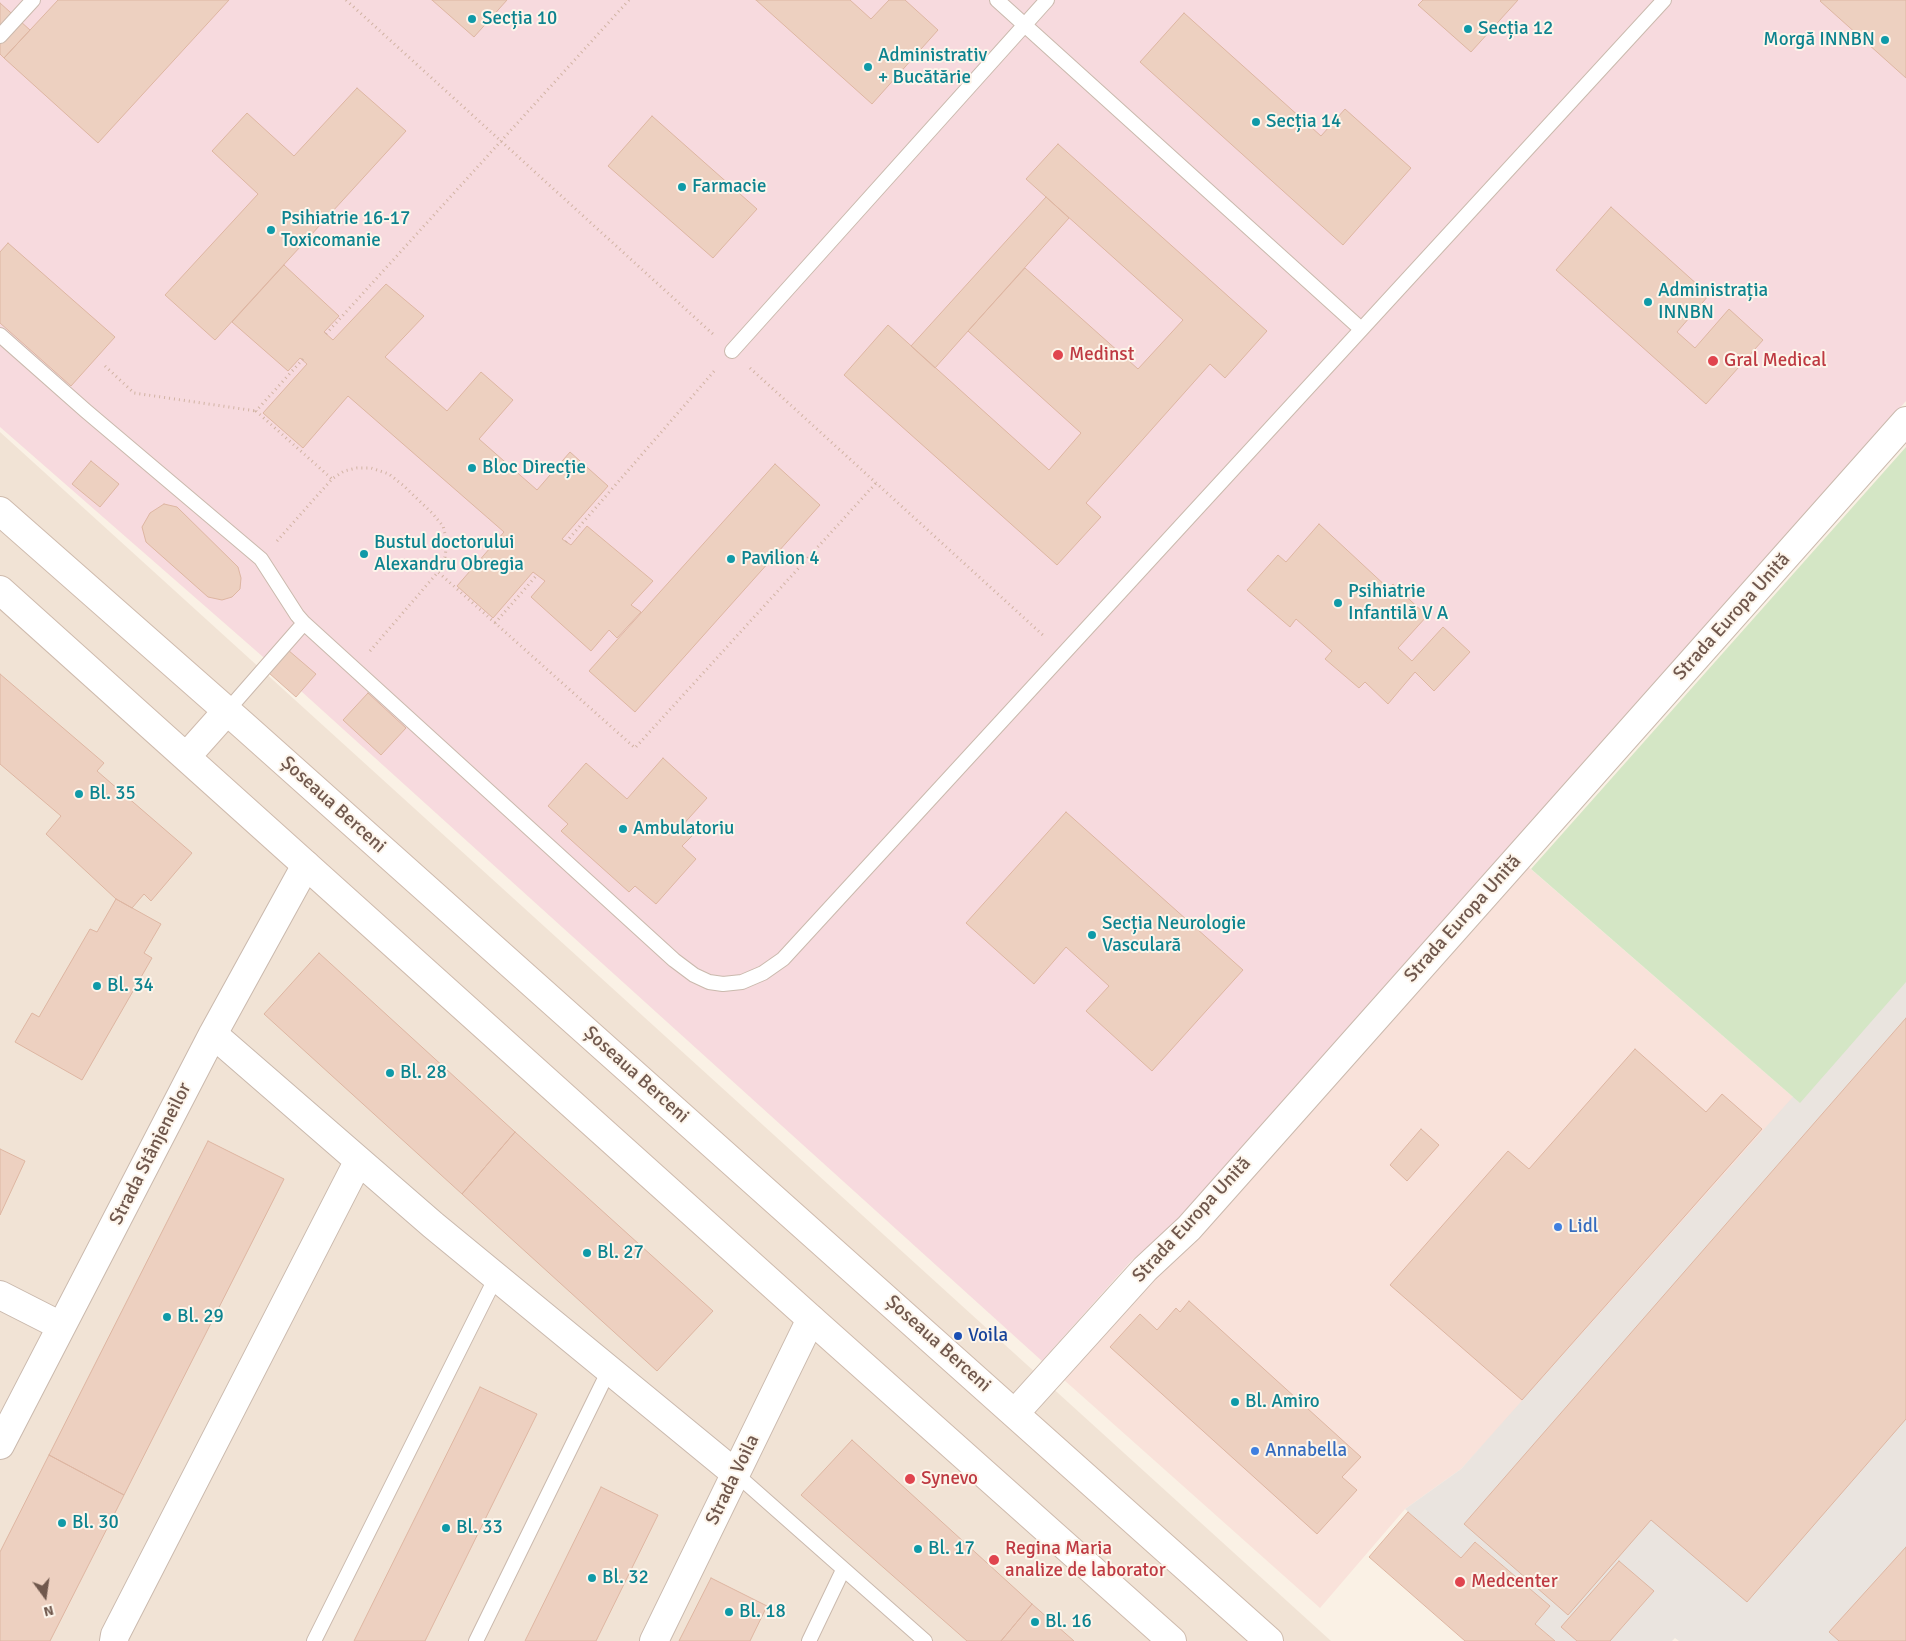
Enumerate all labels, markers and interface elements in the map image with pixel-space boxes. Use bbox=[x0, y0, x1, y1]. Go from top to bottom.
place label: Secția 10 bbox=[482, 8, 557, 30]
marker: Secția 10 bbox=[466, 13, 478, 25]
place label: Secția 12 bbox=[1478, 18, 1553, 40]
marker: Secția 12 bbox=[1462, 23, 1474, 35]
place label: Morgă INNBN bbox=[1763, 29, 1875, 51]
marker: Morgă INNBN bbox=[1879, 34, 1891, 46]
place label: Administrativ + Bucătărie bbox=[878, 45, 987, 89]
marker: Administrativ + Bucătărie bbox=[862, 61, 874, 73]
place label: Secția 14 bbox=[1266, 111, 1341, 133]
marker: Secția 14 bbox=[1250, 116, 1262, 128]
place label: Farmacie bbox=[692, 176, 766, 198]
marker: Farmacie bbox=[676, 181, 688, 193]
place label: Psihiatrie 16-17 Toxicomanie bbox=[281, 208, 410, 252]
marker: Psihiatrie 16-17 Toxicomanie bbox=[265, 224, 277, 236]
place label: Administrația INNBN bbox=[1658, 280, 1768, 324]
marker: Administrația INNBN bbox=[1642, 296, 1654, 308]
place label: Medinst bbox=[1069, 344, 1134, 366]
marker: Medinst bbox=[1051, 348, 1065, 362]
place label: Gral Medical bbox=[1724, 350, 1827, 372]
marker: Gral Medical bbox=[1706, 354, 1720, 368]
place label: Bloc Direcție bbox=[482, 457, 586, 479]
marker: Bloc Direcție bbox=[466, 462, 478, 474]
place label: Bustul doctorului Alexandru Obregia bbox=[374, 532, 524, 576]
marker: Bustul doctorului Alexandru Obregia bbox=[358, 548, 370, 560]
place label: Pavilion 4 bbox=[741, 548, 820, 570]
street label: Strada Europa Unită bbox=[1669, 549, 1795, 685]
marker: Pavilion 4 bbox=[725, 553, 737, 565]
place label: Psihiatrie Infantilă V A bbox=[1348, 581, 1448, 625]
marker: Psihiatrie Infantilă V A bbox=[1332, 597, 1344, 609]
street label: Șoseaua Berceni bbox=[276, 752, 390, 858]
place label: Bl. 35 bbox=[89, 783, 136, 805]
marker: Bl. 35 bbox=[73, 788, 85, 800]
place label: Ambulatoriu bbox=[633, 818, 734, 840]
marker: Ambulatoriu bbox=[617, 823, 629, 835]
street label: Strada Europa Unită bbox=[1400, 851, 1526, 987]
place label: Secția Neurologie Vasculară bbox=[1102, 913, 1246, 957]
marker: Secția Neurologie Vasculară bbox=[1086, 929, 1098, 941]
place label: Bl. 34 bbox=[107, 975, 154, 997]
marker: Bl. 34 bbox=[91, 980, 103, 992]
street label: Șoseaua Berceni bbox=[579, 1022, 693, 1128]
place label: Bl. 28 bbox=[400, 1062, 447, 1084]
marker: Bl. 28 bbox=[384, 1067, 396, 1079]
street label: Strada Stânjeneilor bbox=[105, 1079, 197, 1229]
street label: Strada Europa Unită bbox=[1128, 1153, 1256, 1287]
place label: Lidl bbox=[1568, 1216, 1598, 1238]
marker: Lidl bbox=[1552, 1221, 1564, 1233]
place label: Bl. 27 bbox=[597, 1242, 644, 1264]
marker: Bl. 27 bbox=[581, 1247, 593, 1259]
street label: Șoseaua Berceni bbox=[881, 1291, 995, 1397]
place label: Bl. 29 bbox=[177, 1306, 224, 1328]
marker: Bl. 29 bbox=[161, 1311, 173, 1323]
place label: Voila bbox=[968, 1325, 1008, 1347]
marker: Voila bbox=[952, 1330, 964, 1342]
place label: Bl. Amiro bbox=[1245, 1391, 1320, 1413]
marker: Bl. Amiro bbox=[1229, 1396, 1241, 1408]
street label: Strada Voila bbox=[701, 1431, 765, 1529]
place label: Annabella bbox=[1265, 1440, 1347, 1462]
marker: Annabella bbox=[1249, 1445, 1261, 1457]
place label: Synevo bbox=[921, 1468, 978, 1490]
marker: Synevo bbox=[903, 1472, 917, 1486]
place label: Bl. 30 bbox=[72, 1512, 119, 1534]
marker: Bl. 30 bbox=[56, 1517, 68, 1529]
place label: Bl. 33 bbox=[456, 1517, 503, 1539]
marker: Bl. 33 bbox=[440, 1522, 452, 1534]
place label: Bl. 17 bbox=[928, 1538, 975, 1560]
place label: Regina Maria analize de laborator bbox=[1005, 1538, 1166, 1582]
marker: Bl. 17 bbox=[912, 1543, 924, 1555]
marker: Regina Maria analize de laborator bbox=[987, 1553, 1001, 1567]
place label: Bl. 32 bbox=[602, 1567, 649, 1589]
north arrow bbox=[20, 1571, 70, 1621]
place label: Medcenter bbox=[1471, 1571, 1558, 1593]
marker: Bl. 32 bbox=[586, 1572, 598, 1584]
marker: Medcenter bbox=[1453, 1575, 1467, 1589]
place label: Bl. 18 bbox=[739, 1601, 786, 1623]
text: N bbox=[42, 1602, 56, 1620]
marker: Bl. 18 bbox=[723, 1606, 735, 1618]
place label: Bl. 16 bbox=[1045, 1611, 1092, 1633]
marker: Bl. 16 bbox=[1029, 1616, 1041, 1628]

